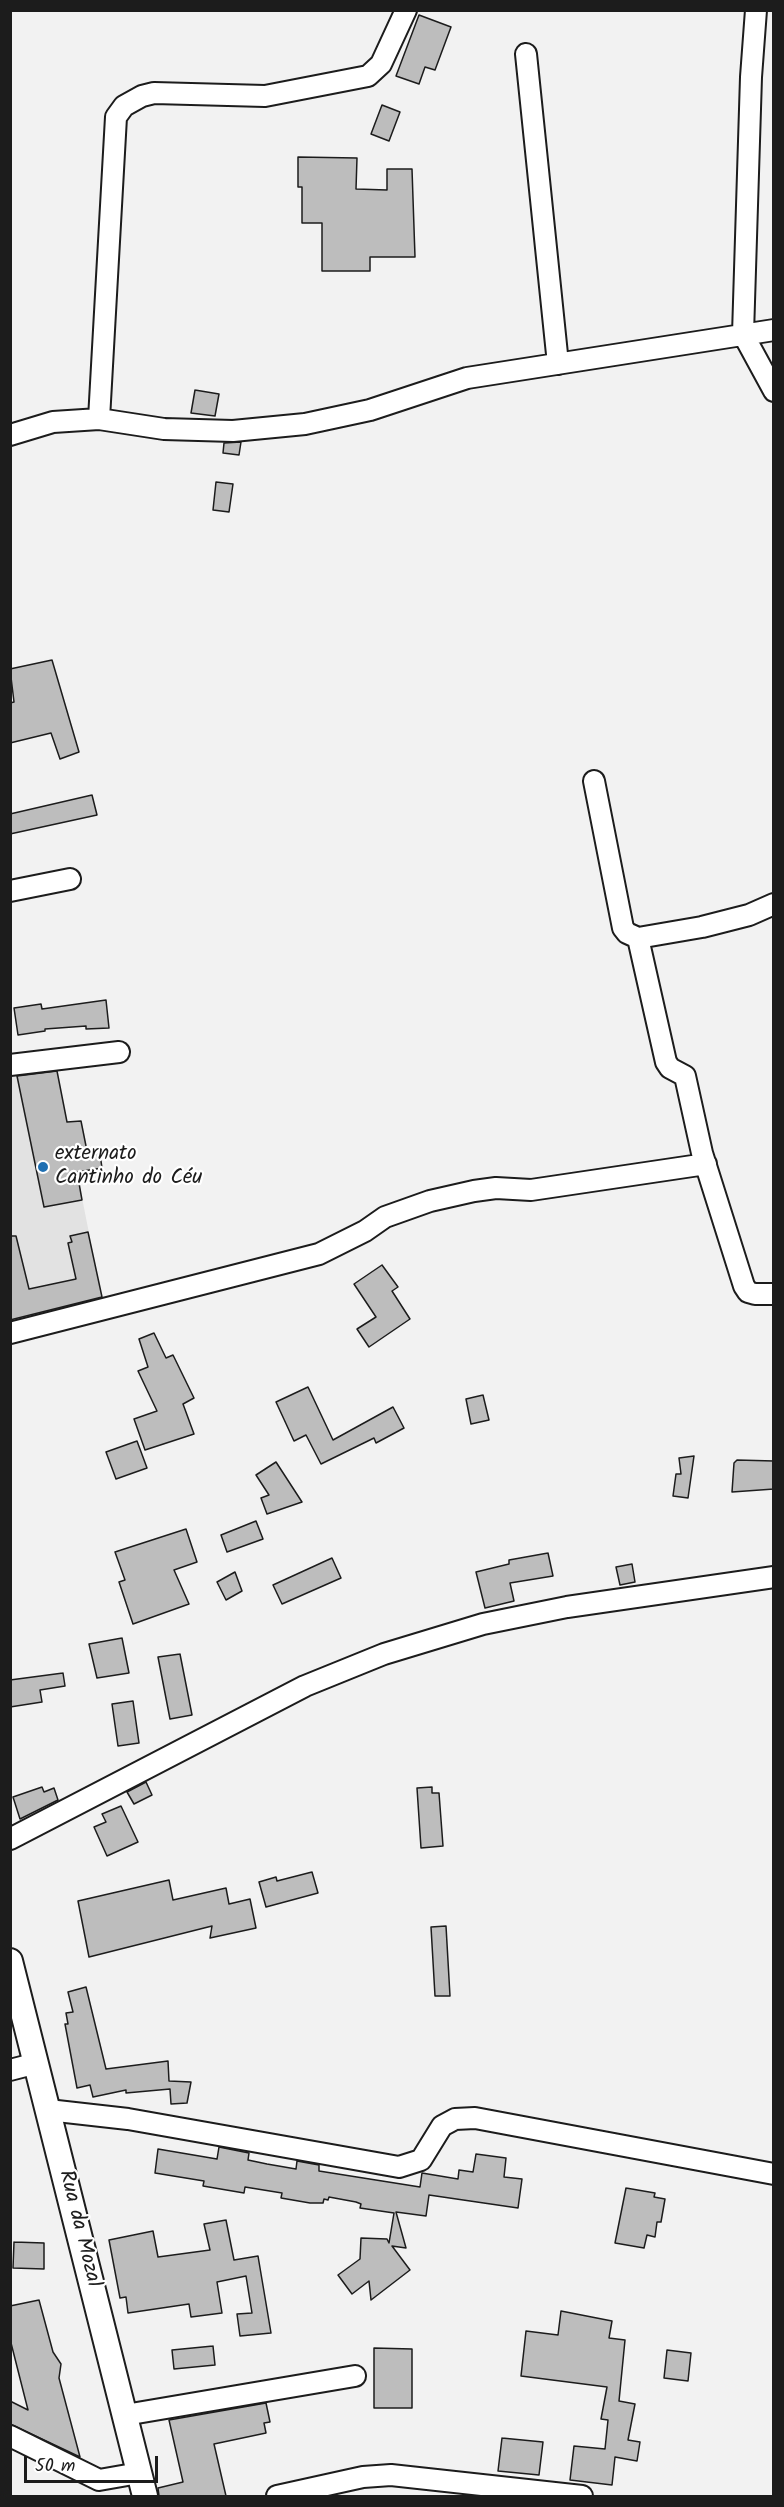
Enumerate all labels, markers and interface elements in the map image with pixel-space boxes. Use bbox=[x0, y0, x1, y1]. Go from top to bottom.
place label: externato Cantinho do Céu bbox=[55, 1142, 202, 1192]
marker: externato Cantinho do Céu bbox=[36, 1160, 50, 1174]
street label: Rua da Mozal bbox=[51, 2168, 105, 2290]
scale bar bbox=[27, 2444, 160, 2482]
text: 50 m bbox=[35, 2452, 75, 2481]

